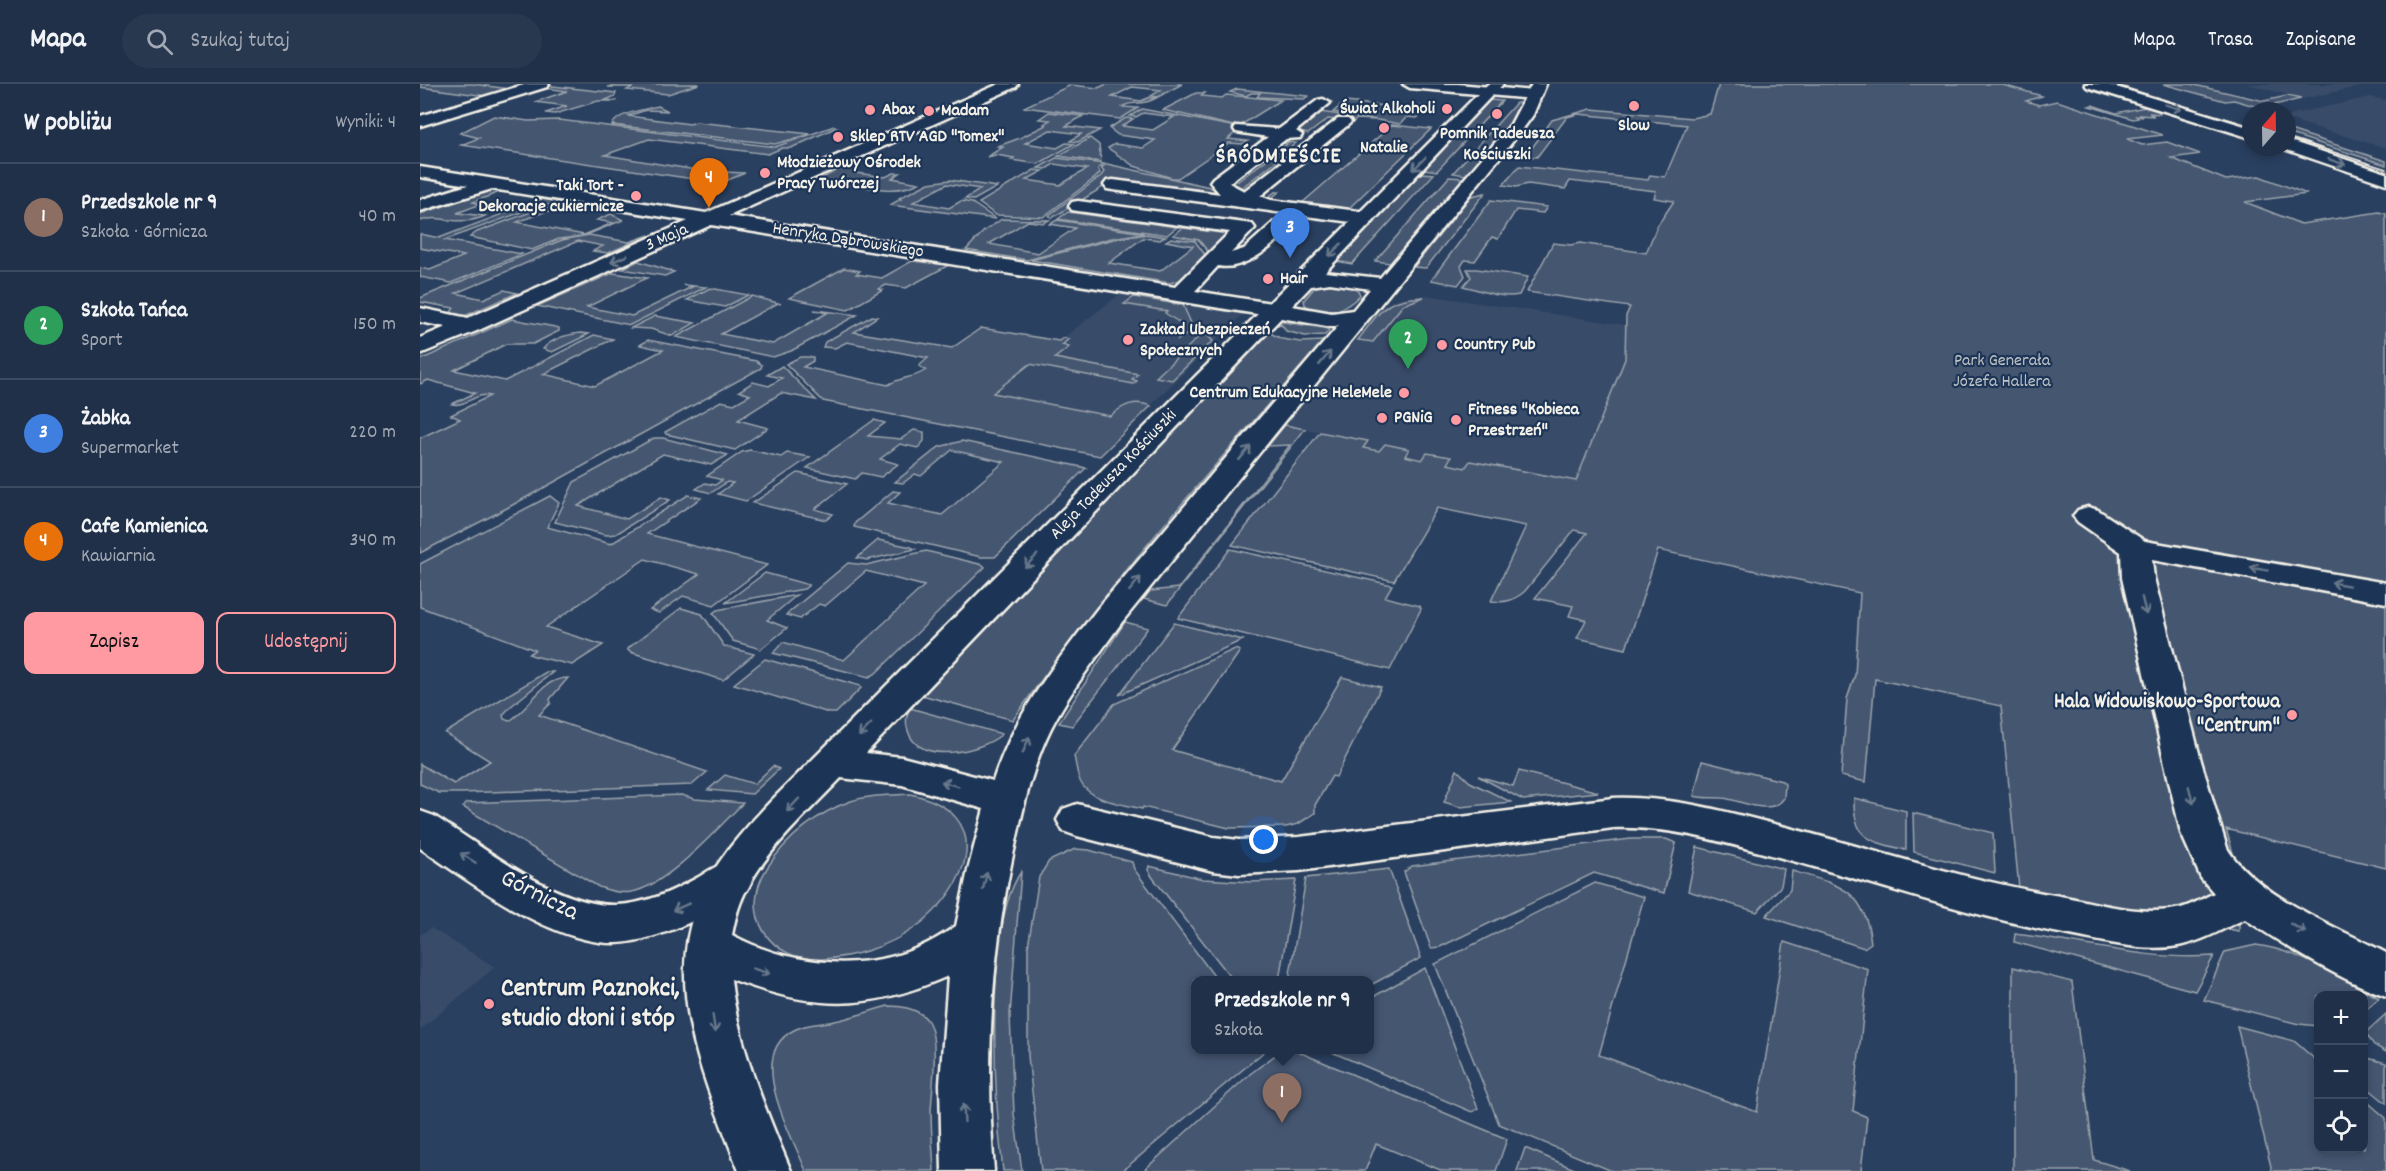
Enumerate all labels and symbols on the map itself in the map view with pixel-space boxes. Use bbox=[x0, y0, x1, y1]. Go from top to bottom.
place label: Świat Alkoholi bbox=[1340, 97, 1436, 122]
place label: Abax bbox=[882, 98, 915, 123]
place label: Madam bbox=[941, 99, 989, 124]
marker: Slow bbox=[1627, 99, 1641, 113]
marker: Świat Alkoholi bbox=[1440, 102, 1454, 116]
one-way arrow bbox=[2163, 102, 2182, 113]
north arrow bbox=[2242, 102, 2296, 156]
marker: Abax bbox=[863, 103, 877, 117]
marker: Madam bbox=[922, 104, 936, 118]
marker: Pomnik Tadeusza Kościuszki bbox=[1490, 107, 1504, 121]
place label: Slow bbox=[1618, 114, 1650, 139]
marker: Natalie bbox=[1377, 121, 1391, 135]
place label: Pomnik Tadeusza Kościuszki bbox=[1440, 122, 1555, 168]
place label: Sklep RTV AGD "Tomex" bbox=[850, 125, 1004, 150]
marker: Sklep RTV AGD "Tomex" bbox=[831, 130, 845, 144]
place label: Natalie bbox=[1360, 136, 1408, 161]
district label: ŚRÓDMIEŚCIE bbox=[1216, 142, 1342, 173]
place label: Młodzieżowy Ośrodek Pracy Twórczej bbox=[777, 151, 922, 197]
one-way arrow bbox=[1411, 156, 1426, 171]
pin: 4 bbox=[690, 158, 728, 208]
one-way arrow bbox=[2327, 158, 2345, 169]
marker: Młodzieżowy Ośrodek Pracy Twórczej bbox=[758, 166, 772, 180]
place label: Taki Tort - Dekoracje cukiernicze bbox=[478, 174, 624, 220]
marker: Taki Tort - Dekoracje cukiernicze bbox=[629, 189, 643, 203]
pin: 3 bbox=[1270, 208, 1310, 258]
street label: 3 Maja bbox=[642, 217, 693, 258]
street label: Henryka Dąbrowskiego bbox=[771, 217, 925, 265]
one-way arrow bbox=[1327, 242, 1342, 257]
one-way arrow bbox=[610, 254, 628, 265]
place label: Hair bbox=[1280, 267, 1308, 292]
marker: Hair bbox=[1261, 272, 1275, 286]
place label: Zakład Ubezpieczeń Społecznych bbox=[1140, 318, 1270, 364]
pin: 2 bbox=[1388, 320, 1428, 369]
marker: Zakład Ubezpieczeń Społecznych bbox=[1121, 333, 1135, 347]
place label: Country Pub bbox=[1454, 333, 1536, 358]
marker: Country Pub bbox=[1435, 338, 1449, 352]
park label: Park Generała Józefa Hallera bbox=[1953, 349, 2051, 395]
one-way arrow bbox=[1318, 350, 1331, 366]
place label: Centrum Edukacyjne HeleMele bbox=[1190, 381, 1392, 406]
marker: Centrum Edukacyjne HeleMele bbox=[1397, 386, 1411, 400]
place label: Fitness "Kobieca Przestrzeń" bbox=[1468, 398, 1579, 444]
street label: Aleja Tadeusza Kościuszki bbox=[1045, 404, 1183, 546]
place label: PGNiG bbox=[1394, 406, 1433, 431]
marker: PGNiG bbox=[1375, 411, 1389, 425]
marker: Fitness "Kobieca Przestrzeń" bbox=[1449, 413, 1463, 427]
one-way arrow bbox=[1238, 446, 1252, 461]
one-way arrow bbox=[1023, 553, 1038, 568]
one-way arrow bbox=[2249, 564, 2269, 575]
one-way arrow bbox=[1128, 576, 1141, 592]
one-way arrow bbox=[2330, 578, 2350, 589]
one-way arrow bbox=[2139, 596, 2151, 615]
place label: Hala Widowiskowo-Sportowa "Centrum" bbox=[2054, 688, 2281, 742]
marker: Hala Widowiskowo-Sportowa "Centrum" bbox=[2285, 708, 2299, 722]
one-way arrow bbox=[858, 722, 872, 737]
one-way arrow bbox=[1021, 737, 1032, 755]
one-way arrow bbox=[941, 778, 960, 790]
one-way arrow bbox=[2186, 785, 2198, 804]
one-way arrow bbox=[786, 797, 800, 812]
your location bbox=[1249, 825, 1278, 854]
one-way arrow bbox=[460, 851, 477, 863]
street label: Górnicza bbox=[493, 861, 585, 932]
one-way arrow bbox=[980, 871, 992, 890]
one-way arrow bbox=[672, 902, 690, 913]
one-way arrow bbox=[2289, 923, 2307, 934]
one-way arrow bbox=[751, 966, 770, 977]
place label: Centrum Paznokci, studio dłoni i stóp bbox=[501, 971, 680, 1038]
marker: Centrum Paznokci, studio dłoni i stóp bbox=[482, 997, 496, 1011]
one-way arrow bbox=[708, 1013, 719, 1033]
pin: 1 bbox=[1262, 1074, 1302, 1123]
one-way arrow bbox=[959, 1103, 970, 1123]

